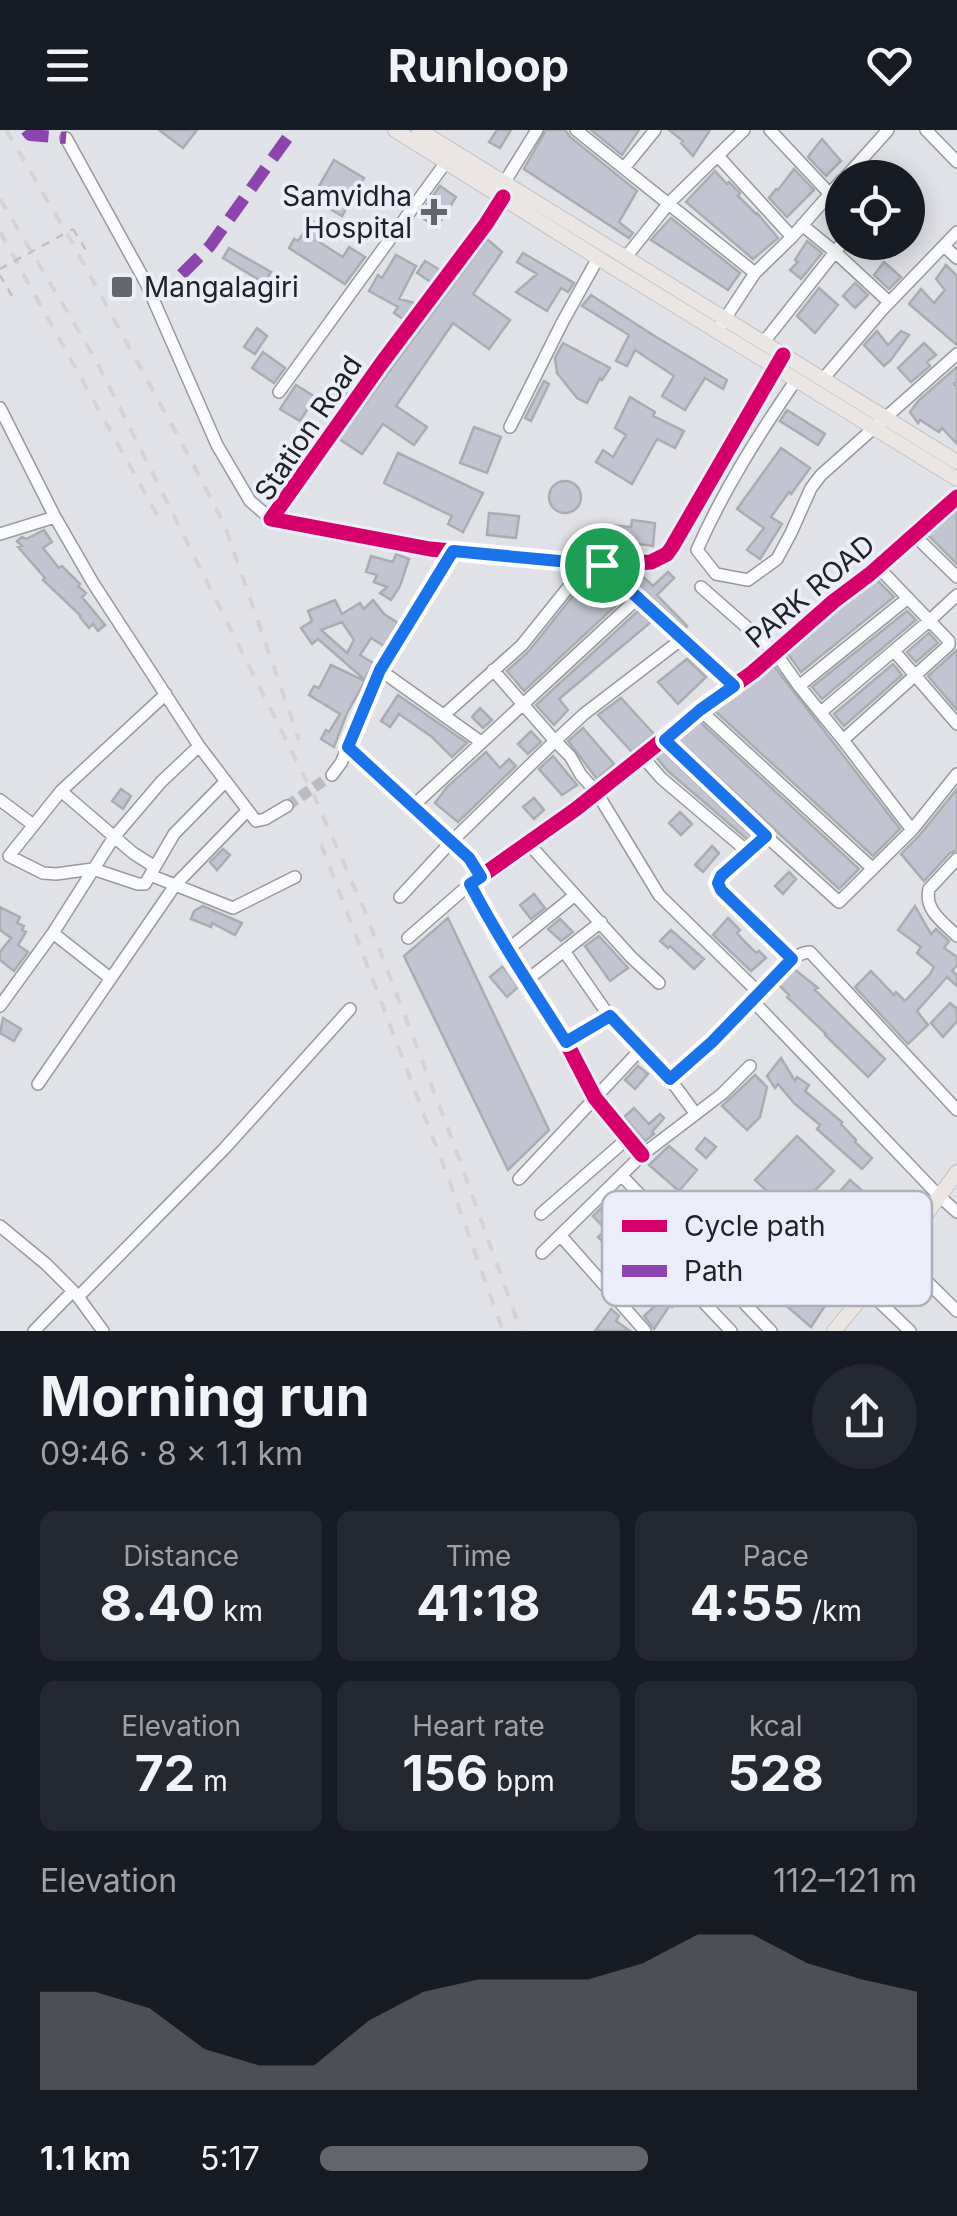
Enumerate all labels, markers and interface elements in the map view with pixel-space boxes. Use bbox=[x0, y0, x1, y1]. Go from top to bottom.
icon: menu bbox=[40, 38, 95, 93]
text: Runloop bbox=[388, 38, 569, 93]
icon: heart bbox=[862, 38, 917, 93]
map controls bbox=[825, 160, 925, 260]
button: locate bbox=[825, 160, 925, 260]
place label: Samvidha Hospital bbox=[282, 179, 412, 245]
marker: Samvidha Hospital bbox=[421, 199, 447, 225]
place label: Mangalagiri bbox=[144, 270, 299, 304]
marker: Mangalagiri bbox=[109, 274, 135, 300]
street label: Station Road bbox=[247, 349, 369, 507]
pin bbox=[560, 523, 645, 608]
street label: PARK ROAD bbox=[739, 527, 881, 655]
icon: arrive bbox=[575, 538, 630, 593]
legend bbox=[602, 1191, 932, 1306]
text: Cycle path bbox=[684, 1209, 825, 1243]
text: Path bbox=[684, 1254, 743, 1288]
text: Morning run bbox=[40, 1363, 370, 1429]
button: share bbox=[812, 1364, 917, 1469]
text: 09:46 · 8 × 1.1 km bbox=[40, 1434, 303, 1473]
text: Distance bbox=[123, 1539, 239, 1573]
text: Time bbox=[446, 1539, 511, 1573]
text: Pace bbox=[743, 1539, 809, 1573]
text: 8.40 bbox=[99, 1573, 215, 1633]
text: 41:18 bbox=[416, 1573, 541, 1633]
text: 4:55 bbox=[690, 1573, 804, 1633]
text: km bbox=[215, 1594, 263, 1628]
text: /km bbox=[804, 1594, 862, 1628]
text: Elevation bbox=[121, 1709, 241, 1743]
text: Heart rate bbox=[412, 1709, 545, 1743]
text: kcal bbox=[749, 1709, 803, 1743]
text: 72 bbox=[135, 1743, 195, 1803]
text: 156 bbox=[402, 1743, 488, 1803]
text: 528 bbox=[728, 1743, 824, 1803]
text: m bbox=[195, 1764, 228, 1798]
text: bpm bbox=[488, 1764, 555, 1798]
text: Elevation bbox=[40, 1861, 177, 1900]
text: 112–121 m bbox=[773, 1861, 917, 1900]
text: 1.1 km bbox=[40, 2139, 131, 2178]
text: 5:17 bbox=[200, 2139, 260, 2178]

